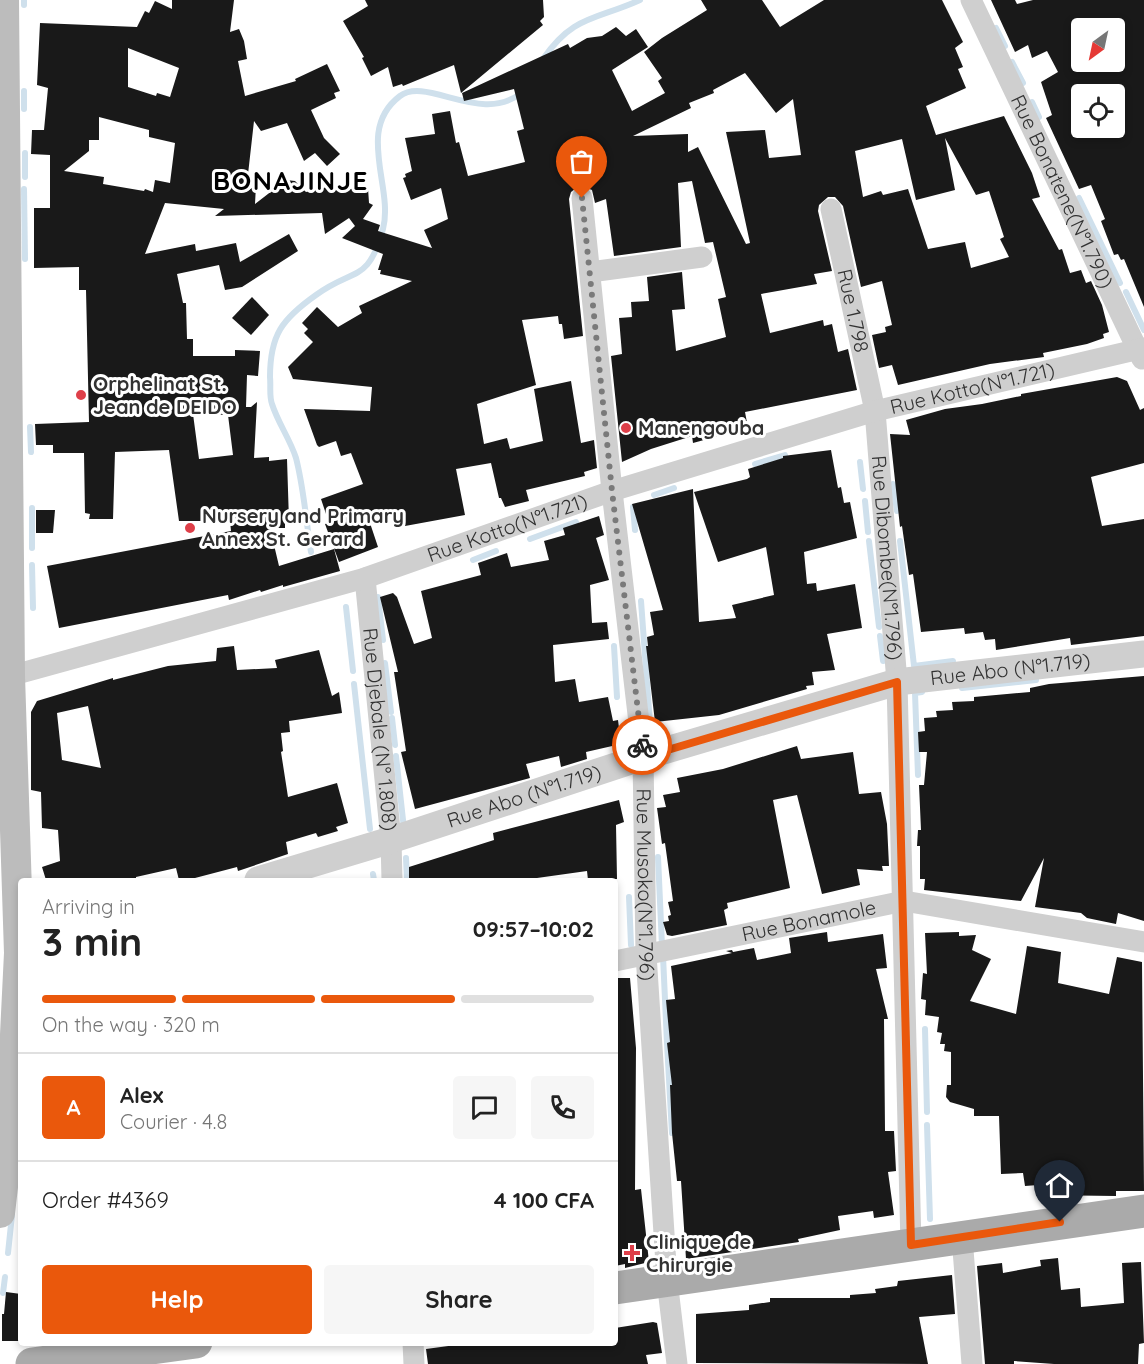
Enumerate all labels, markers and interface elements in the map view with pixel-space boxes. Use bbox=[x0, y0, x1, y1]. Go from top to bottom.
north arrow bbox=[1071, 18, 1125, 72]
map controls bbox=[1071, 18, 1125, 138]
button: locate bbox=[1071, 84, 1125, 138]
street label: Rue Bonatene(N°1.790) bbox=[1006, 90, 1119, 292]
pin bbox=[556, 136, 607, 198]
icon: bag bbox=[565, 145, 598, 178]
district label: BONAJINJE bbox=[213, 164, 369, 197]
street label: Rue 1.798 bbox=[832, 266, 875, 355]
street label: Rue Kotto(N°1.721) bbox=[888, 356, 1057, 419]
place label: Orphelinat St. Jean de DEIDO bbox=[93, 371, 237, 419]
marker: Orphelinat St. Jean de DEIDO bbox=[74, 388, 88, 402]
place label: Manengouba bbox=[638, 415, 764, 440]
marker: Manengouba bbox=[619, 421, 633, 435]
street label: Rue Dibombe(N°1.796) bbox=[867, 454, 908, 661]
street label: Rue Kotto(N°1.721) bbox=[424, 488, 590, 567]
place label: Nursery and Primary Annex St. Gerard bbox=[202, 503, 404, 551]
marker: Nursery and Primary Annex St. Gerard bbox=[183, 521, 197, 535]
street label: Rue Djebale (N° 1.808) bbox=[358, 626, 403, 832]
street label: Rue Abo (N°1.719) bbox=[929, 647, 1092, 690]
courier bbox=[612, 715, 672, 775]
icon: bike bbox=[626, 729, 659, 762]
street label: Rue Abo (N°1.719) bbox=[444, 759, 604, 833]
street label: Rue Musoko(N°1.796) bbox=[631, 788, 661, 982]
text: Arriving in bbox=[42, 894, 135, 919]
street label: Rue Bonamole bbox=[740, 894, 878, 946]
text: 09:57–10:02 bbox=[473, 915, 594, 943]
text: 3 min bbox=[42, 917, 142, 966]
text: On the way · 320 m bbox=[42, 1012, 220, 1037]
button: chat bbox=[453, 1076, 516, 1139]
button: phone bbox=[531, 1076, 594, 1139]
text: Alex bbox=[120, 1081, 163, 1109]
text: A bbox=[66, 1093, 81, 1121]
text: Courier · 4.8 bbox=[120, 1109, 227, 1134]
pin bbox=[1034, 1160, 1085, 1222]
icon: home bbox=[1043, 1169, 1076, 1202]
text: Order #4369 bbox=[42, 1186, 169, 1214]
text: 4 100 CFA bbox=[494, 1186, 594, 1214]
place label: Clinique de Chirurgie bbox=[646, 1229, 751, 1277]
marker: Clinique de Chirurgie bbox=[623, 1244, 641, 1262]
button: Help bbox=[42, 1265, 312, 1334]
button: Share bbox=[324, 1265, 594, 1334]

